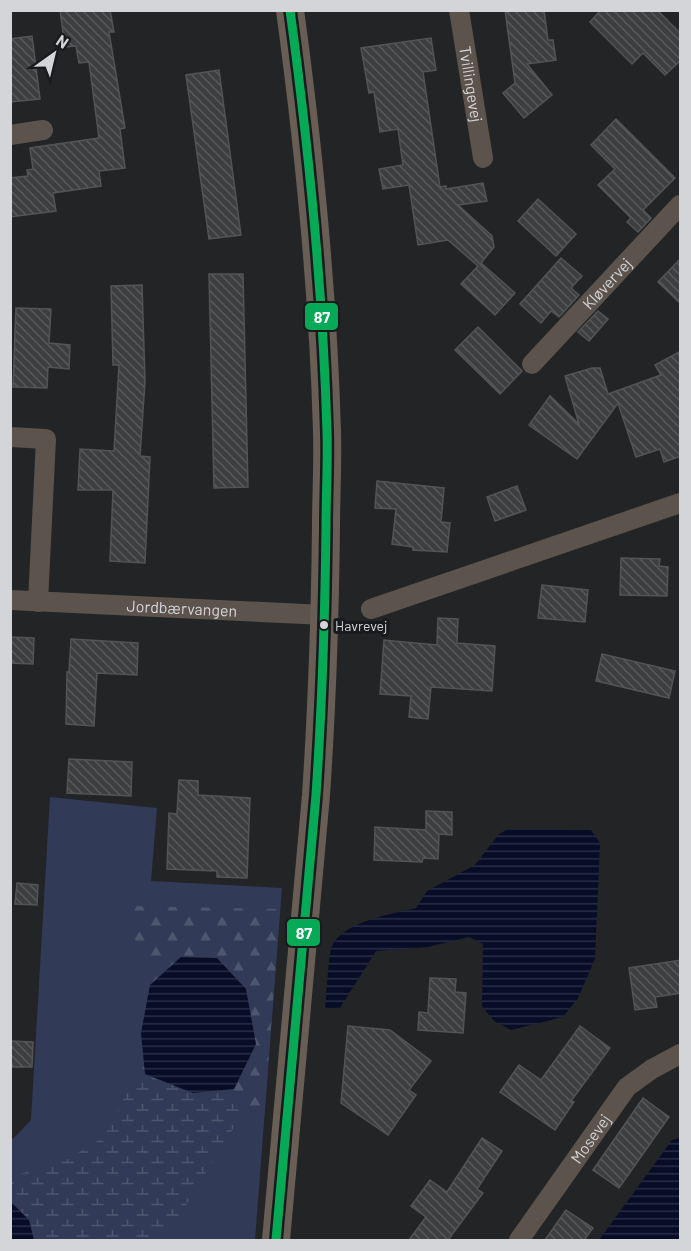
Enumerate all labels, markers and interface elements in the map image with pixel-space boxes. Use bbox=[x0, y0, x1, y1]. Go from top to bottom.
north arrow bbox=[24, 24, 84, 84]
text: N bbox=[53, 30, 72, 52]
street label: Tvillingevej bbox=[456, 44, 487, 123]
street label: Kløvervej bbox=[578, 253, 635, 313]
line badge: 87 bbox=[304, 302, 339, 331]
text: 87 bbox=[314, 307, 330, 326]
street label: Jordbærvangen bbox=[126, 596, 238, 620]
place label: Havrevej bbox=[335, 617, 388, 634]
marker: Havrevej bbox=[318, 619, 330, 631]
line badge: 87 bbox=[286, 918, 321, 947]
text: 87 bbox=[296, 923, 312, 942]
street label: Mosevej bbox=[566, 1110, 614, 1167]

